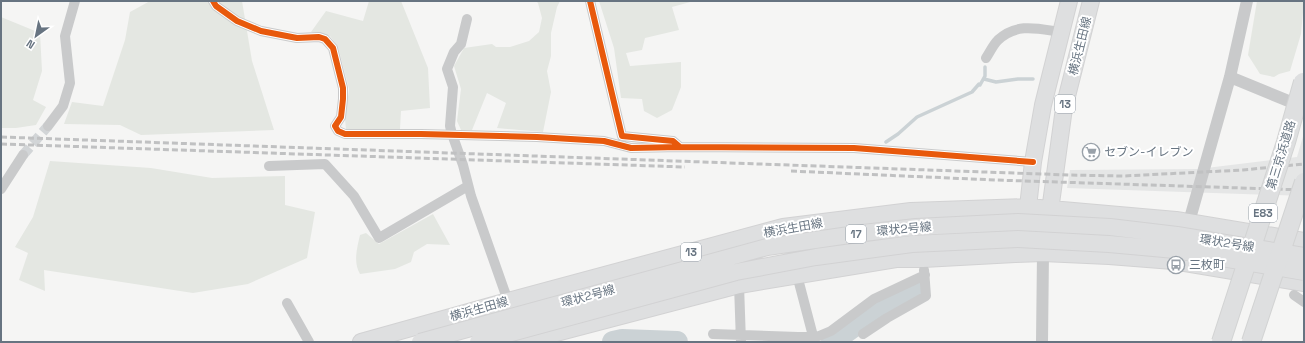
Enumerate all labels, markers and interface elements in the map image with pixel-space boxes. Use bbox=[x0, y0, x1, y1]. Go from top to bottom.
street label: 横浜生田線 bbox=[1065, 15, 1095, 77]
north arrow bbox=[16, 16, 56, 56]
text: N bbox=[24, 37, 37, 52]
road number: 13 bbox=[1055, 95, 1075, 113]
street label: 第三京浜道路 bbox=[1263, 118, 1299, 192]
supermarket icon: セブン-イレブン bbox=[1081, 142, 1101, 162]
place label: セブン-イレブン bbox=[1104, 144, 1193, 160]
road number: E83 bbox=[1249, 204, 1277, 222]
street label: 横浜生田線 bbox=[762, 215, 824, 241]
street label: 環状2号線 bbox=[876, 219, 932, 239]
road number: 17 bbox=[846, 225, 866, 243]
street label: 環状2号線 bbox=[1198, 231, 1256, 255]
road number: 13 bbox=[681, 243, 701, 261]
bus stop icon: 三枚町 bbox=[1166, 255, 1186, 275]
place label: 三枚町 bbox=[1189, 257, 1225, 273]
street label: 環状2号線 bbox=[559, 281, 617, 311]
street label: 横浜生田線 bbox=[448, 293, 510, 325]

